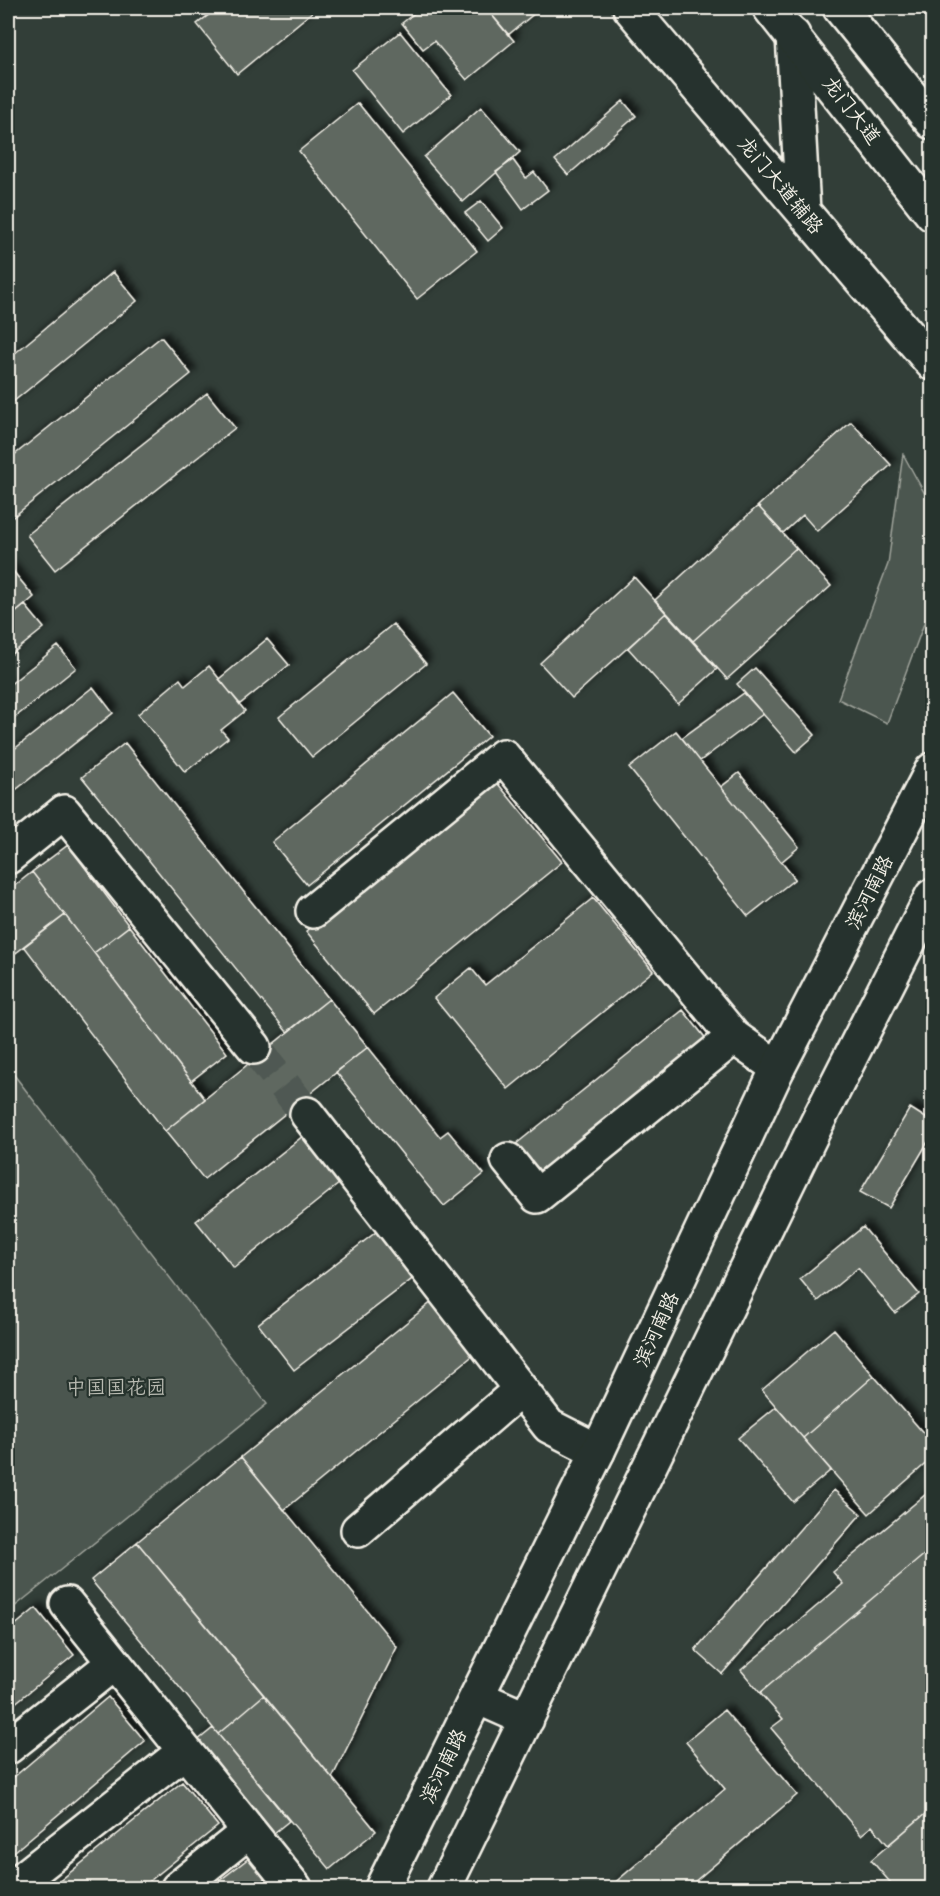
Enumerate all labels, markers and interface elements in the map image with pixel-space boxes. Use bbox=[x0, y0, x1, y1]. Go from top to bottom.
street label: 龙门大道 bbox=[817, 71, 886, 150]
street label: 龙门大道辅路 bbox=[732, 131, 829, 240]
street label: 滨河南路 bbox=[840, 850, 899, 934]
street label: 滨河南路 bbox=[628, 1287, 685, 1371]
park label: 中国国花园 bbox=[66, 1375, 166, 1400]
street label: 滨河南路 bbox=[415, 1724, 473, 1808]

